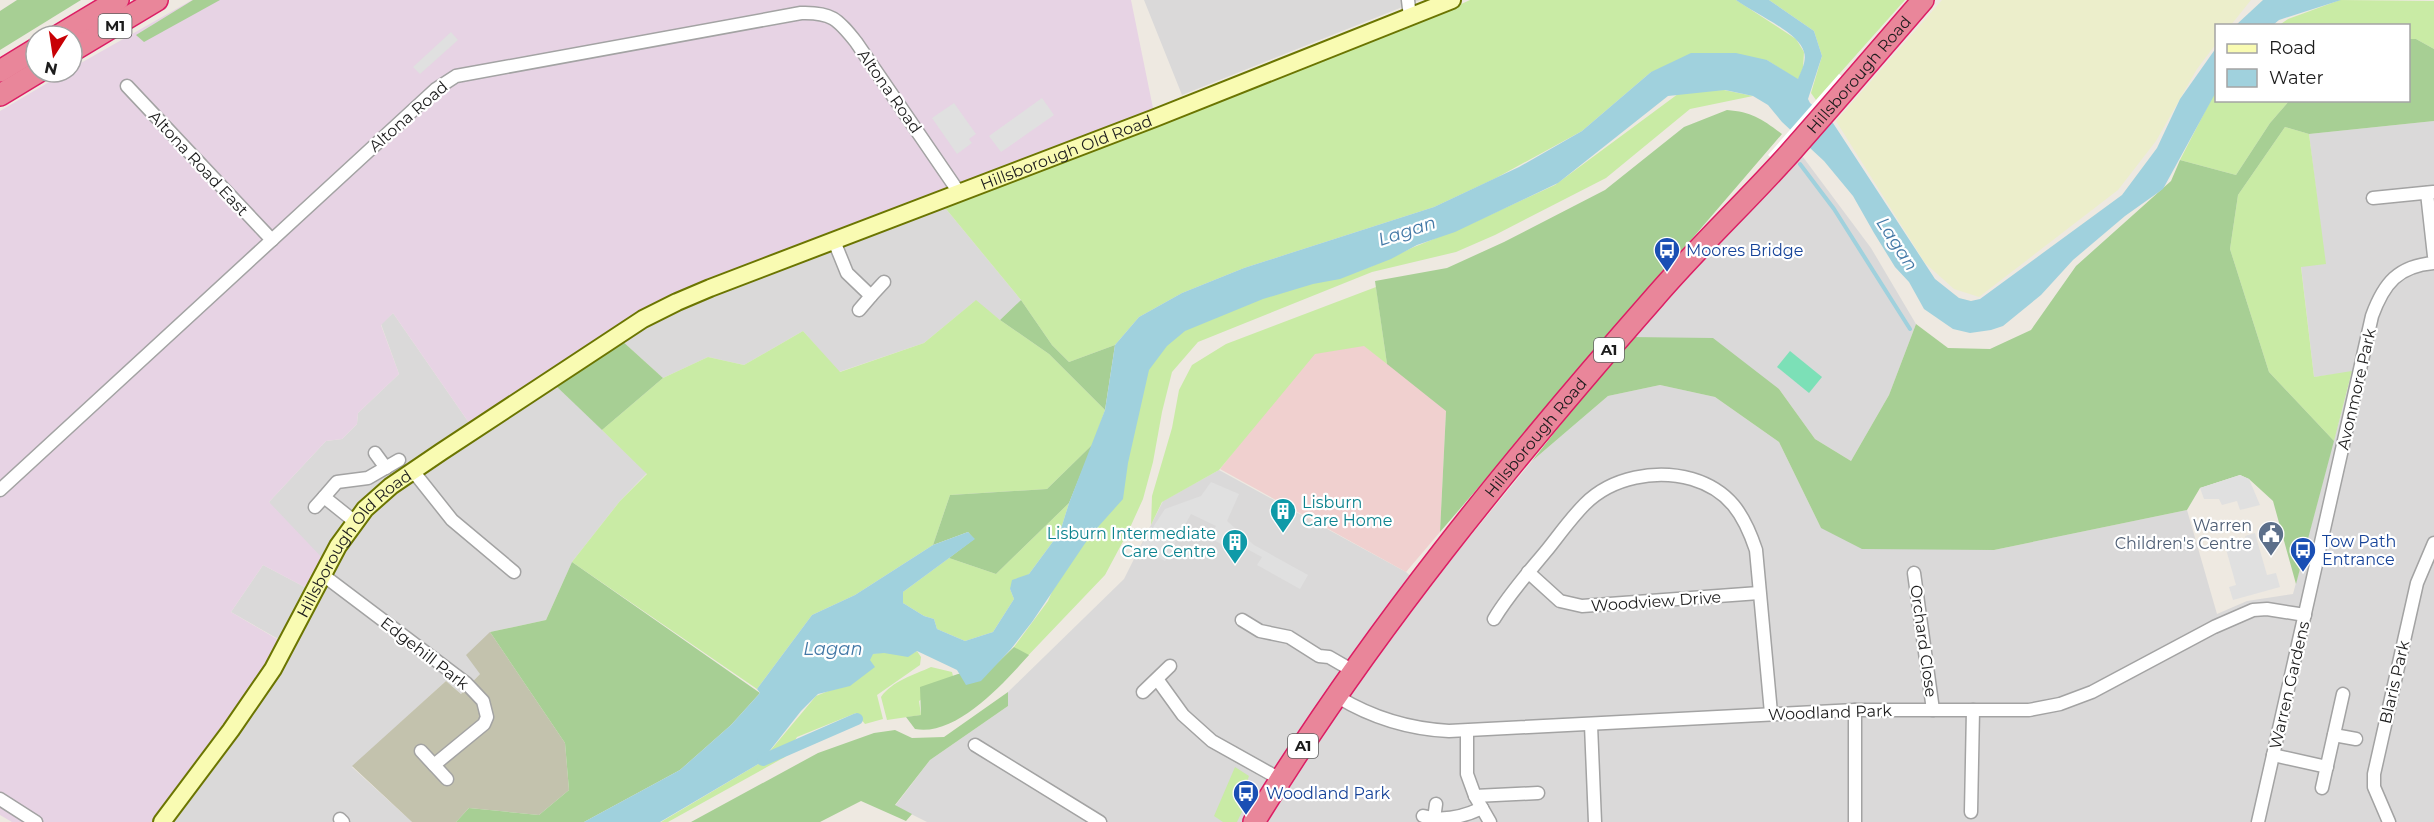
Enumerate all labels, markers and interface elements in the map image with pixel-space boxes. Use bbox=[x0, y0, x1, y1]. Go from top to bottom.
street label: Hillsborough Road bbox=[1803, 12, 1915, 137]
road number: M1 bbox=[98, 14, 132, 38]
north arrow bbox=[24, 24, 84, 84]
legend bbox=[2215, 24, 2410, 102]
text: Road bbox=[2269, 37, 2316, 59]
street label: Altona Road bbox=[854, 46, 926, 137]
text: N bbox=[43, 58, 59, 79]
text: Water bbox=[2269, 67, 2324, 89]
street label: Altona Road bbox=[365, 77, 452, 156]
street label: Altona Road East bbox=[145, 107, 253, 220]
street label: Hillsborough Old Road bbox=[978, 111, 1155, 194]
water label: Lagan bbox=[1375, 211, 1439, 251]
water label: Lagan bbox=[1872, 213, 1922, 275]
bus stop icon: Moores Bridge bbox=[1652, 235, 1682, 273]
place label: Moores Bridge bbox=[1686, 241, 1803, 260]
street label: Avonmore Park bbox=[2333, 326, 2380, 452]
road number: A1 bbox=[1594, 338, 1624, 362]
street label: Hillsborough Road bbox=[1481, 374, 1591, 501]
street label: Hillsborough Old Road bbox=[293, 466, 415, 621]
place label: Lisburn Care Home bbox=[1302, 493, 1392, 530]
building icon: Lisburn Care Home bbox=[1268, 496, 1298, 534]
place label: Warren Children's Centre bbox=[2115, 516, 2252, 553]
public building icon: Warren Children's Centre bbox=[2256, 519, 2286, 557]
place label: Lisburn Intermediate Care Centre bbox=[1047, 524, 1216, 561]
building icon: Lisburn Intermediate Care Centre bbox=[1220, 527, 1250, 565]
place label: Tow Path Entrance bbox=[2322, 532, 2396, 569]
bus stop icon: Tow Path Entrance bbox=[2288, 535, 2318, 573]
street label: Orchard Close bbox=[1906, 584, 1941, 698]
street label: Woodview Drive bbox=[1590, 587, 1722, 616]
street label: Edgehill Park bbox=[377, 613, 473, 694]
street label: Warren Gardens bbox=[2266, 619, 2313, 751]
water label: Lagan bbox=[803, 638, 863, 660]
street label: Blaris Park bbox=[2376, 638, 2413, 726]
street label: Woodland Park bbox=[1768, 701, 1893, 724]
road number: A1 bbox=[1288, 734, 1318, 758]
bus stop icon: Woodland Park bbox=[1231, 778, 1261, 816]
place label: Woodland Park bbox=[1266, 784, 1390, 803]

